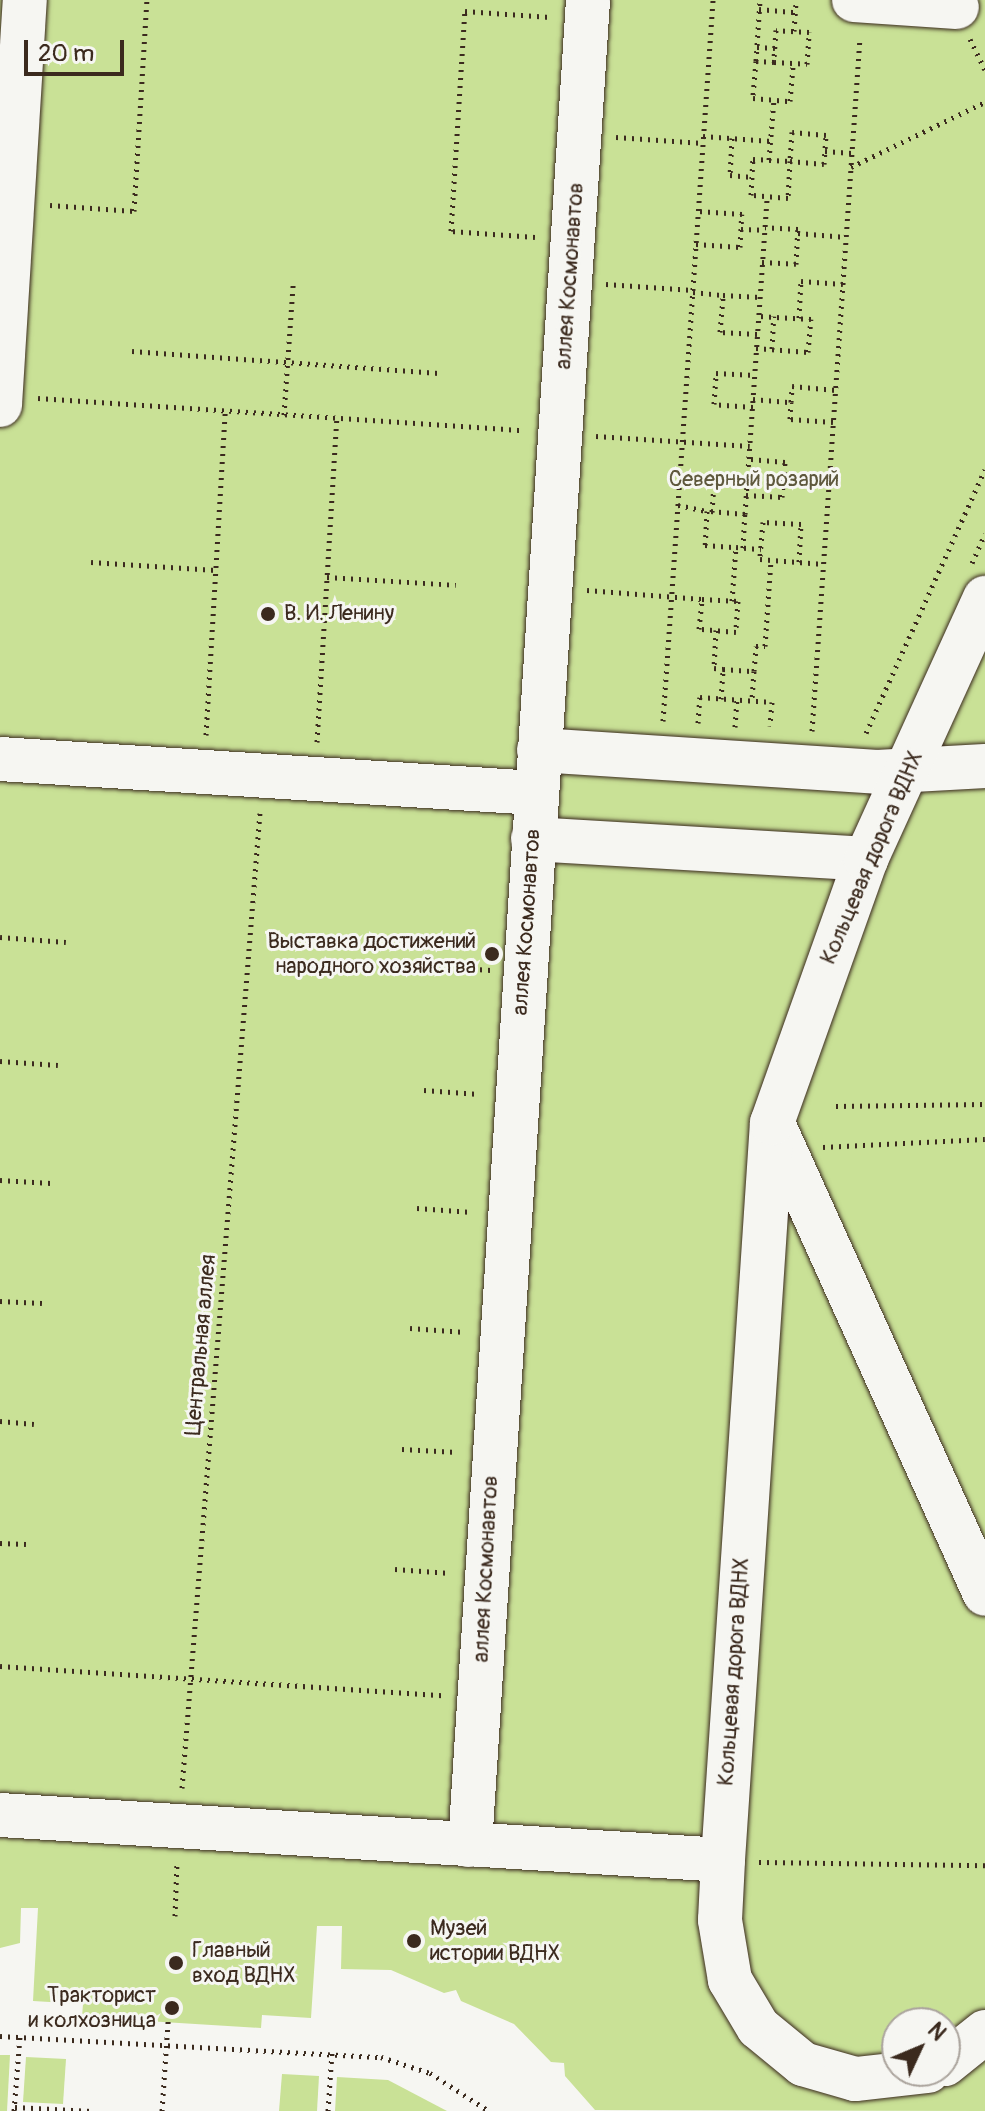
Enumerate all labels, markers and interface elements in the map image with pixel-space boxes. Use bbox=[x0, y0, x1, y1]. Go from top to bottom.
scale bar bbox=[28, 24, 128, 74]
text: 20 m bbox=[38, 39, 94, 68]
street label: аллея Космонавтов bbox=[550, 182, 590, 370]
park label: Северный розарий bbox=[669, 467, 839, 493]
place label: В. И. Ленину bbox=[284, 601, 394, 627]
marker: В. И. Ленину bbox=[259, 605, 277, 623]
street label: Кольцевая дорога ВДНХ bbox=[815, 748, 929, 968]
street label: аллея Космонавтов bbox=[507, 828, 547, 1016]
place label: Выставка достижений народного хозяйства bbox=[267, 928, 476, 980]
marker: Выставка достижений народного хозяйства bbox=[483, 945, 501, 963]
street label: Центральная аллея bbox=[180, 1253, 222, 1437]
street label: аллея Космонавтов bbox=[468, 1475, 504, 1663]
street label: Кольцевая дорога ВДНХ bbox=[713, 1557, 755, 1787]
place label: Музей истории ВДНХ bbox=[430, 1915, 559, 1966]
marker: Музей истории ВДНХ bbox=[405, 1932, 423, 1950]
place label: Главный вход ВДНХ bbox=[192, 1937, 295, 1988]
marker: Главный вход ВДНХ bbox=[167, 1954, 185, 1972]
place label: Тракторист и колхозница bbox=[28, 1982, 156, 2034]
marker: Тракторист и колхозница bbox=[163, 1999, 181, 2017]
north arrow bbox=[881, 2007, 961, 2087]
text: N bbox=[922, 2017, 952, 2047]

